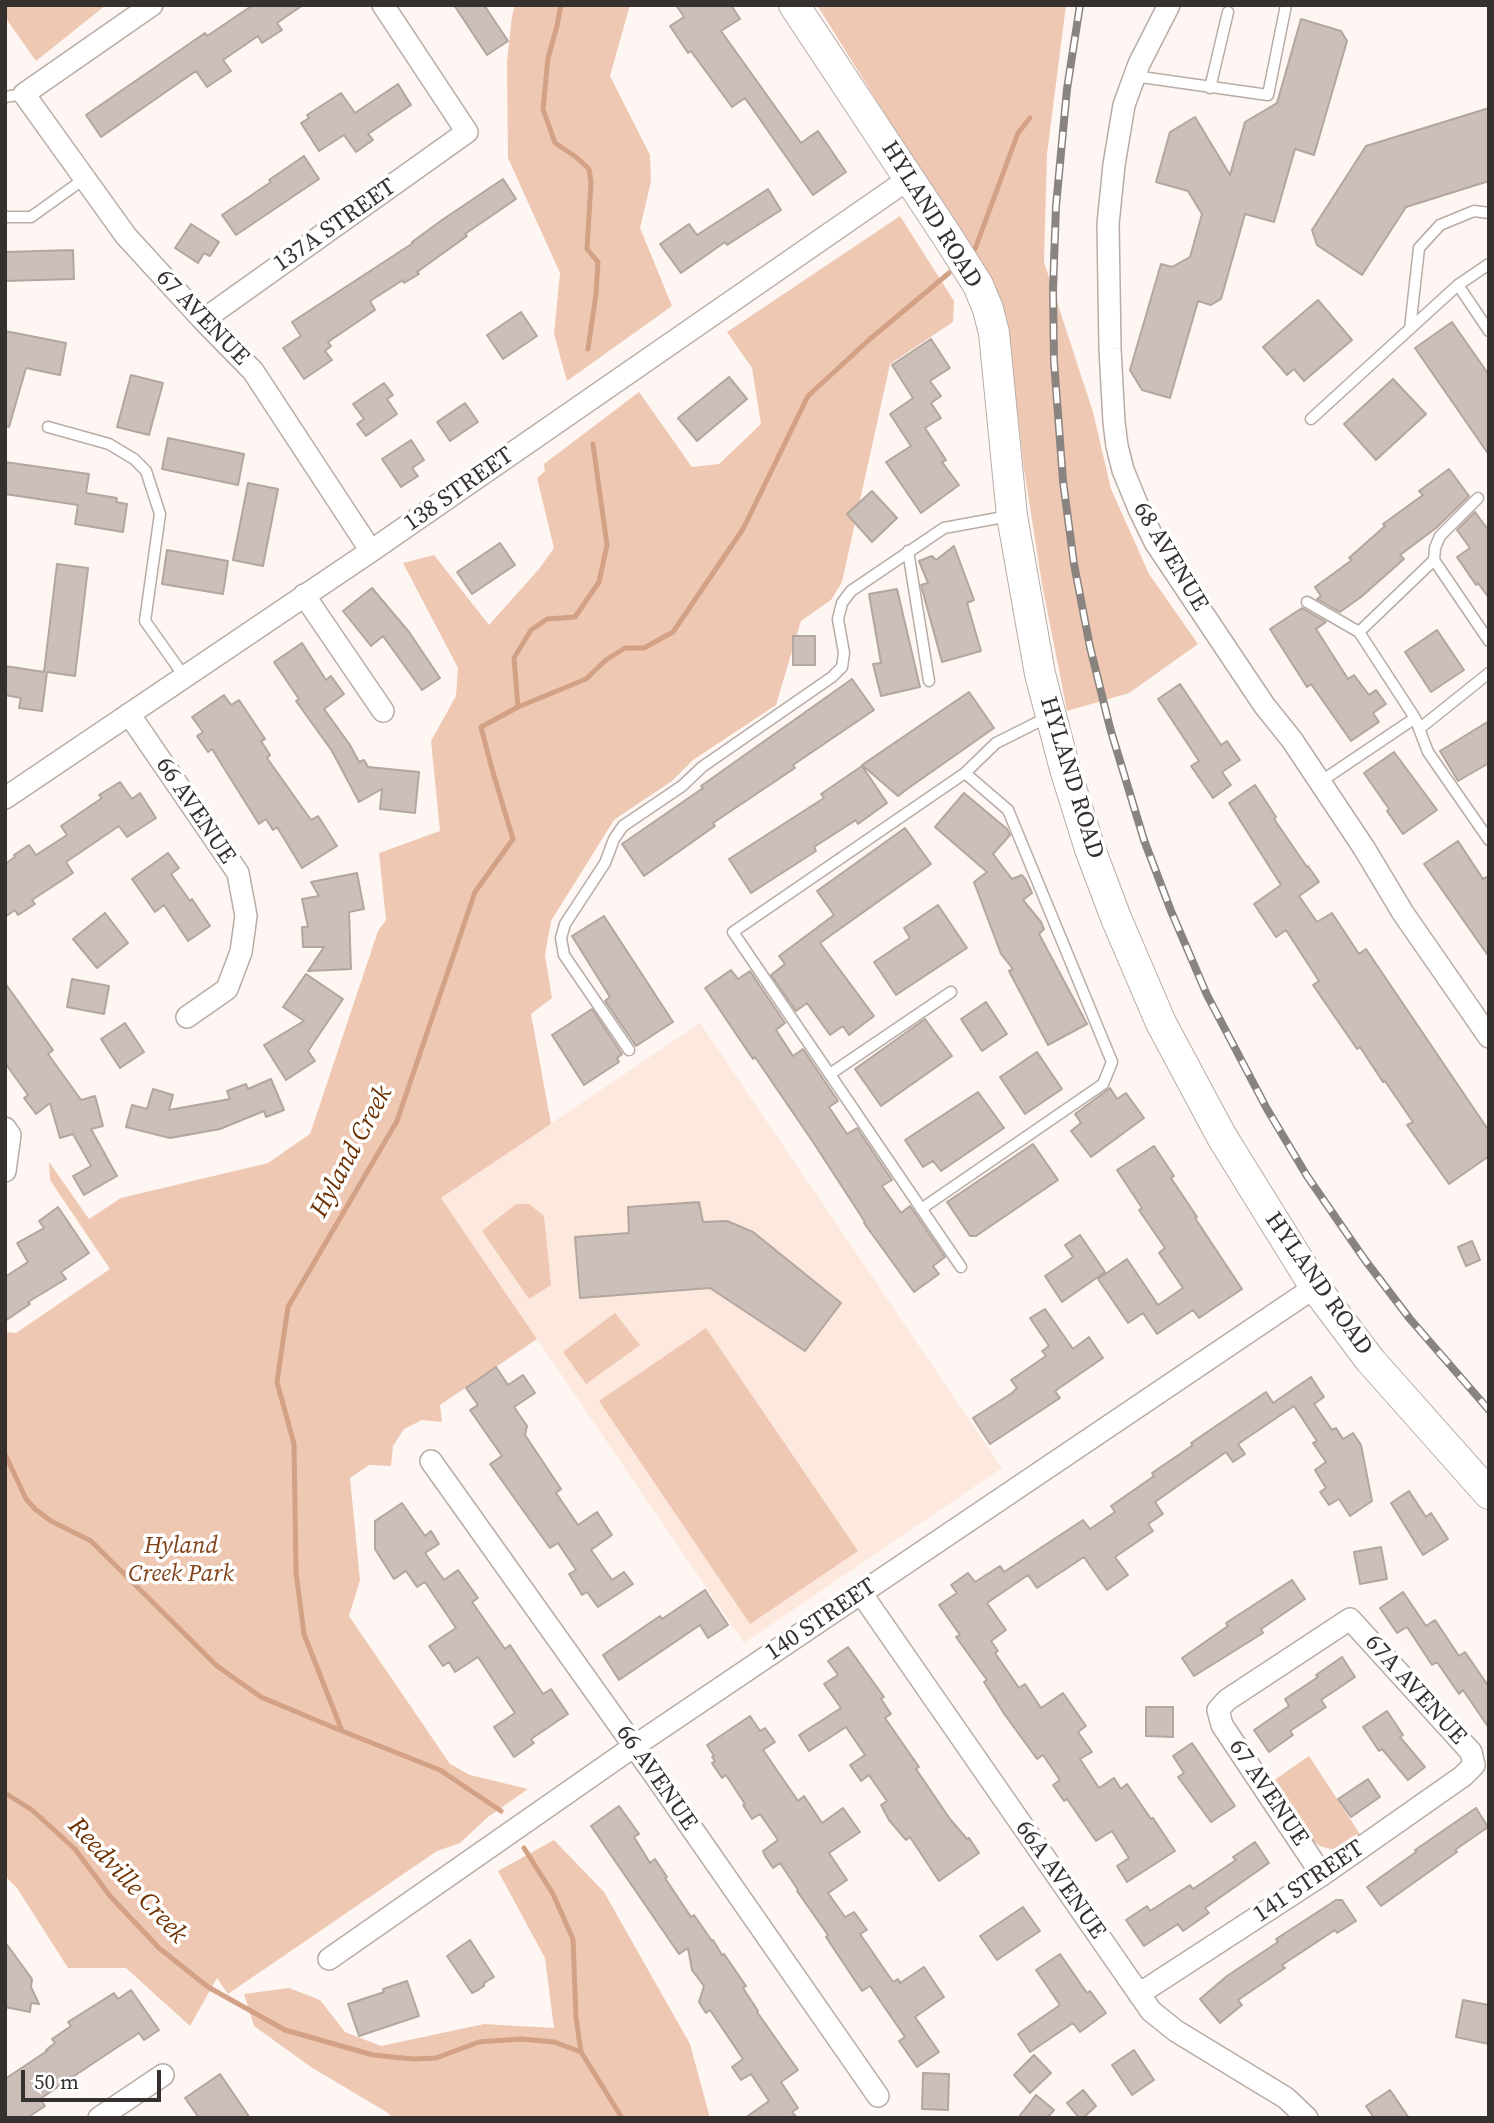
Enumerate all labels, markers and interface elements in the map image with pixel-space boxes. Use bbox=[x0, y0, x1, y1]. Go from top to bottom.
street label: HYLAND ROAD bbox=[874, 136, 988, 294]
street label: 137A STREET bbox=[268, 173, 402, 279]
street label: 67 AVENUE bbox=[149, 264, 255, 372]
street label: 138 STREET bbox=[399, 442, 519, 538]
street label: 68 AVENUE bbox=[1126, 497, 1214, 617]
street label: HYLAND ROAD bbox=[1033, 693, 1109, 863]
street label: 66 AVENUE bbox=[149, 752, 241, 870]
water label: Hyland Creek bbox=[304, 1081, 400, 1223]
street label: HYLAND ROAD bbox=[1258, 1207, 1378, 1361]
park label: Hyland Creek Park bbox=[128, 1533, 234, 1589]
street label: 140 STREET bbox=[760, 1572, 882, 1668]
street label: 67A AVENUE bbox=[1358, 1629, 1472, 1751]
street label: 66 AVENUE bbox=[609, 1720, 703, 1836]
street label: 67 AVENUE bbox=[1222, 1734, 1314, 1852]
water label: Reedville Creek bbox=[61, 1812, 193, 1950]
street label: 66A AVENUE bbox=[1009, 1815, 1111, 1945]
street label: 141 STREET bbox=[1248, 1834, 1370, 1930]
scale bar bbox=[24, 2056, 164, 2100]
text: 50 m bbox=[34, 2067, 79, 2096]

